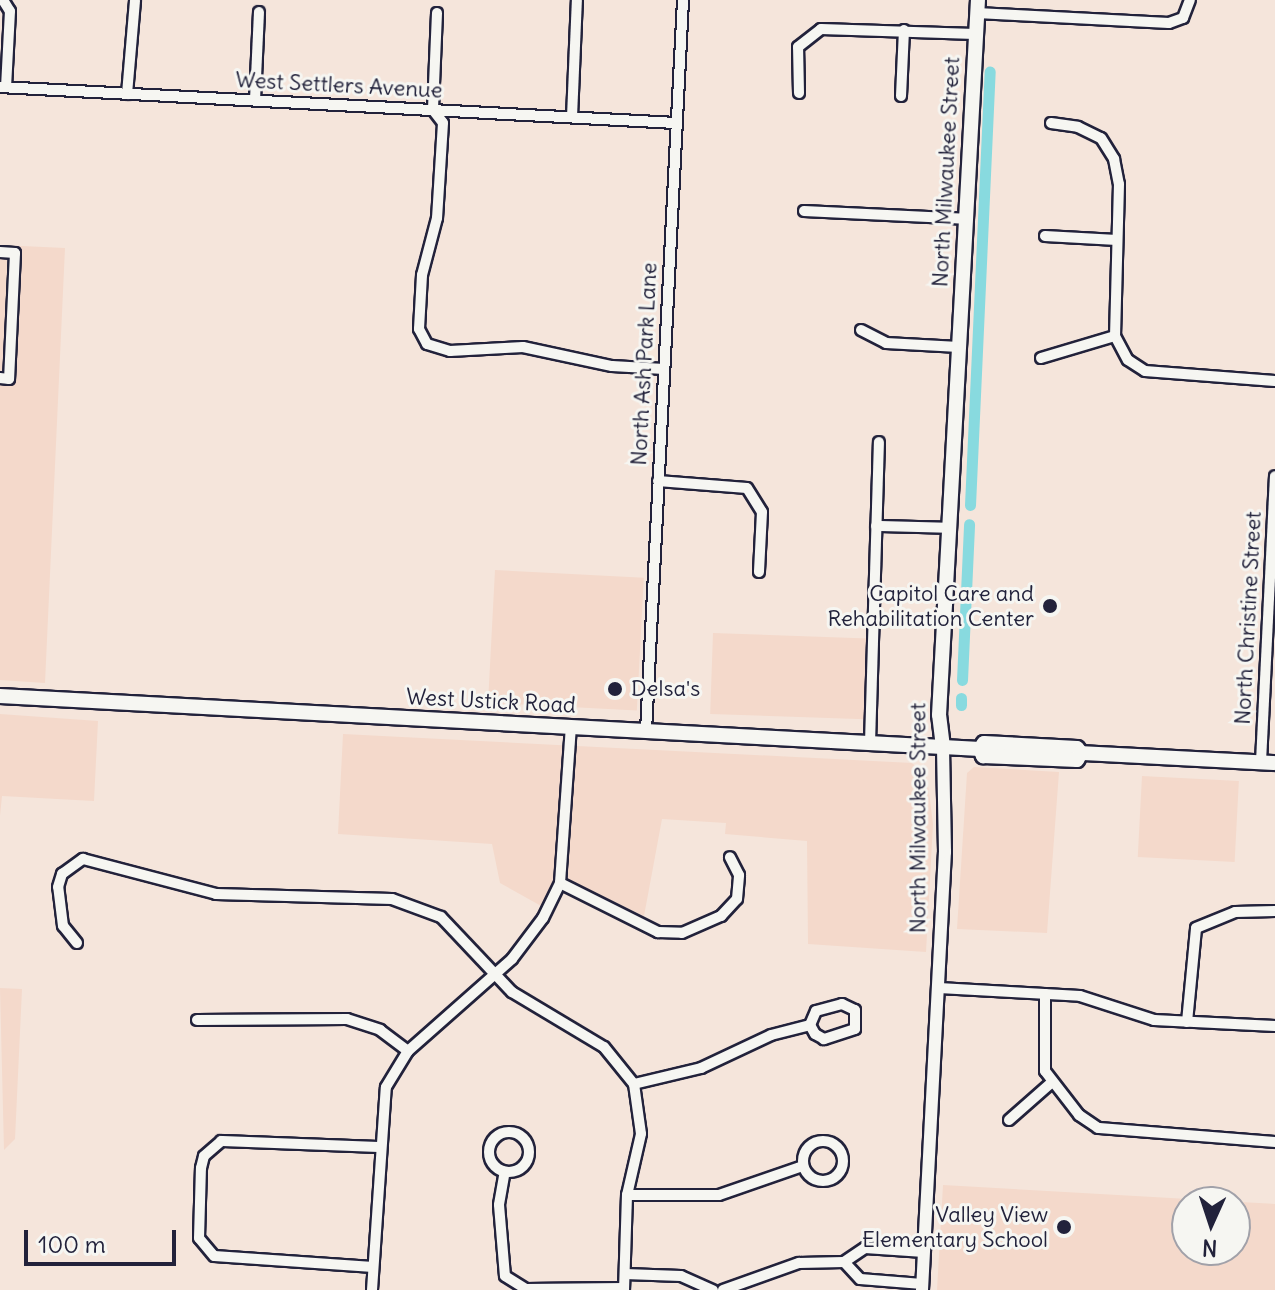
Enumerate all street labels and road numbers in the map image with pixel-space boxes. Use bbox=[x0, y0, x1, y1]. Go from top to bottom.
street label: North Milwaukee Street bbox=[927, 56, 965, 288]
street label: West Settlers Avenue bbox=[235, 66, 443, 104]
street label: North Ash Park Lane bbox=[625, 262, 663, 466]
street label: North Christine Street bbox=[1229, 511, 1267, 725]
street label: West Ustick Road bbox=[405, 683, 577, 719]
street label: North Milwaukee Street bbox=[905, 703, 931, 933]

